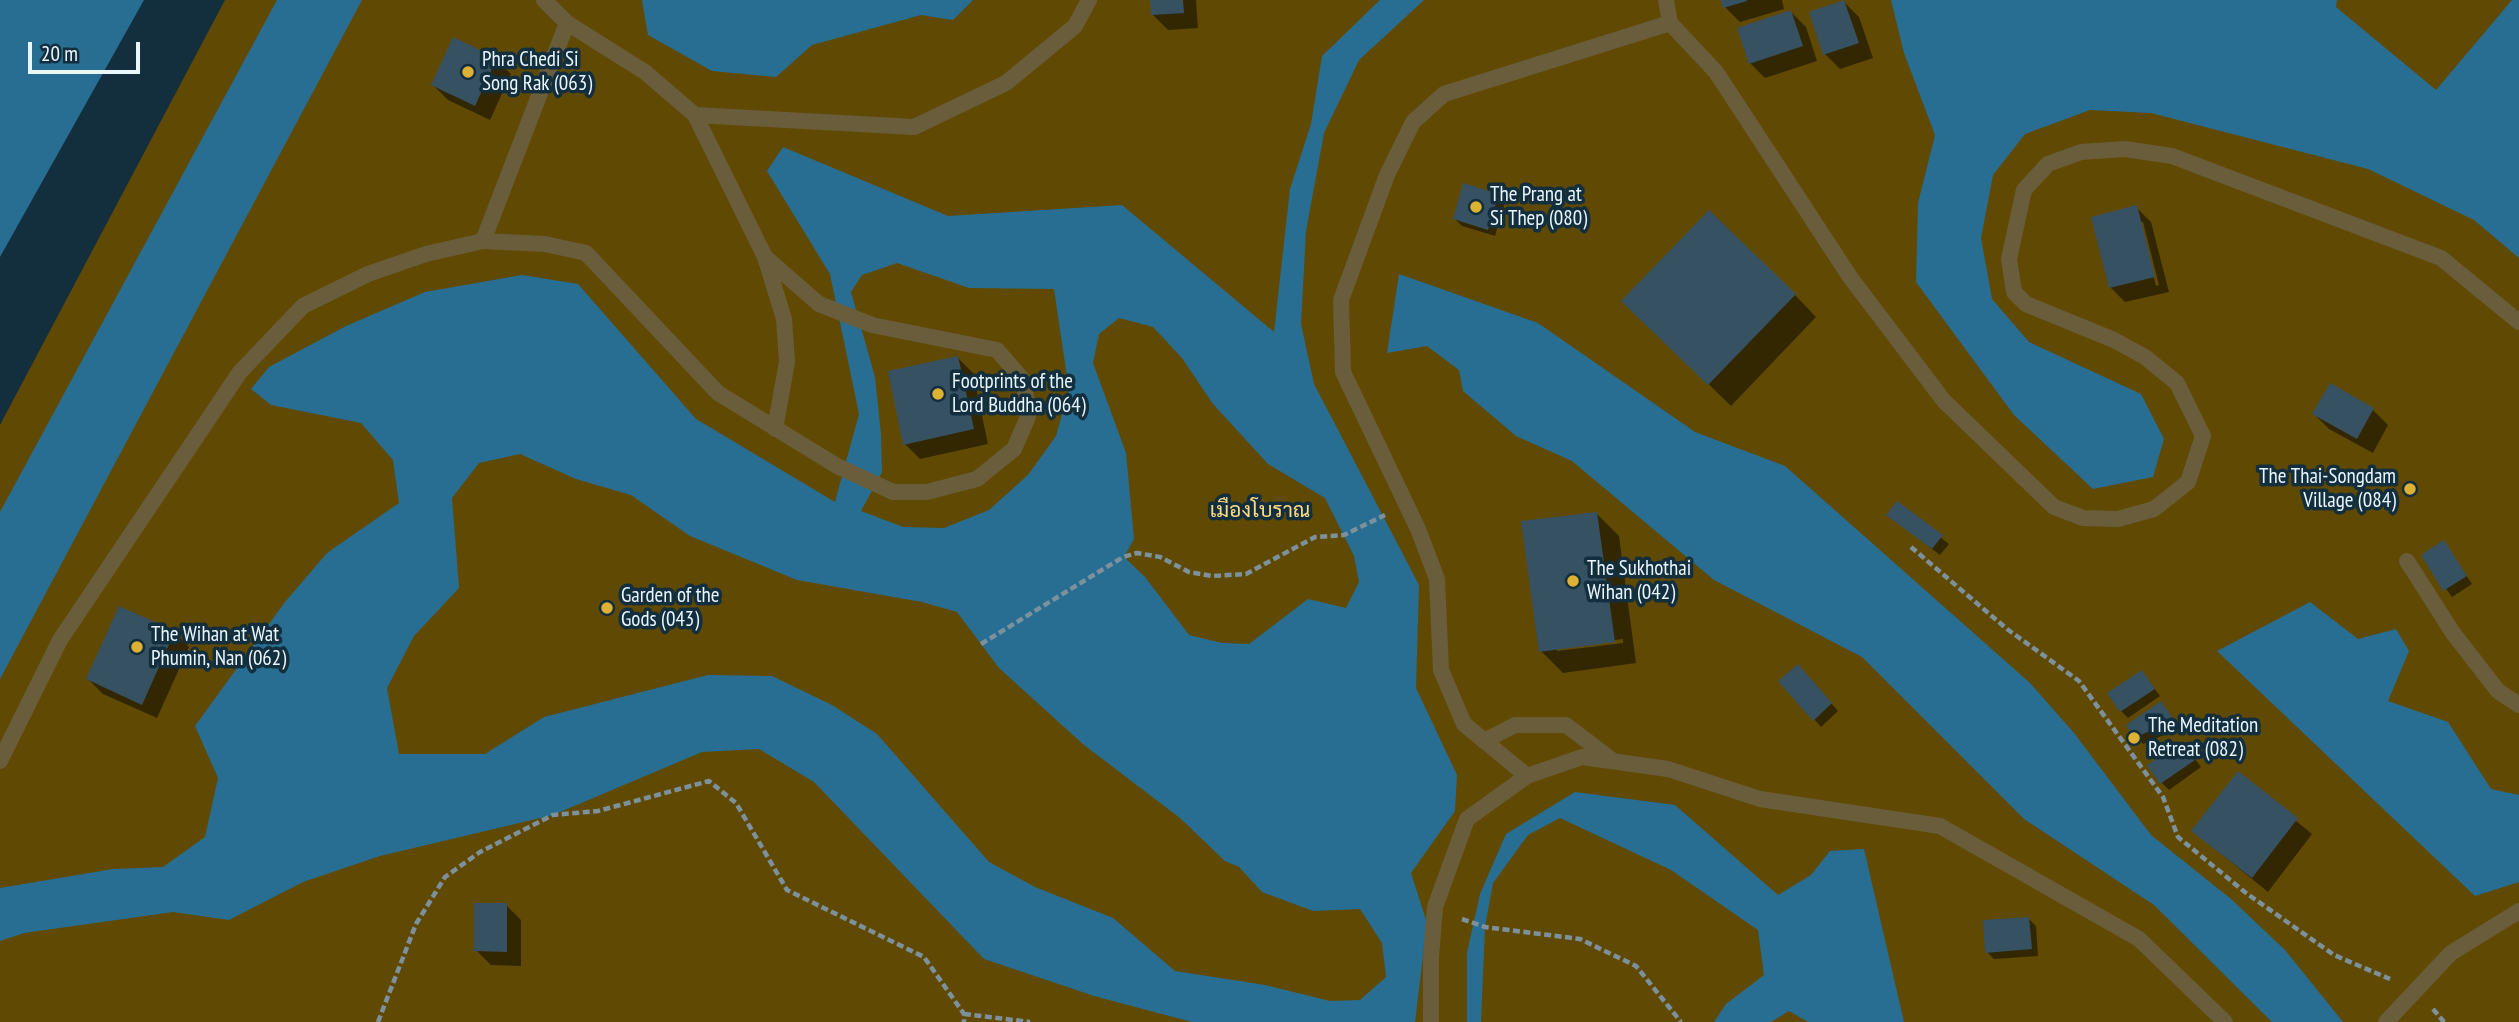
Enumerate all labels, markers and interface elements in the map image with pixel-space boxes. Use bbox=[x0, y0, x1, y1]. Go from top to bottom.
scale bar bbox=[32, 28, 144, 72]
text: 20 m bbox=[41, 40, 78, 67]
place label: Phra Chedi Si Song Rak (063) bbox=[482, 47, 592, 97]
marker: Phra Chedi Si Song Rak (063) bbox=[460, 64, 476, 80]
place label: The Prang at Si Thep (080) bbox=[1490, 182, 1587, 232]
marker: The Prang at Si Thep (080) bbox=[1468, 199, 1484, 215]
place label: Footprints of the Lord Buddha (064) bbox=[952, 369, 1086, 419]
marker: Footprints of the Lord Buddha (064) bbox=[930, 386, 946, 402]
place label: The Thai-Songdam Village (084) bbox=[2259, 464, 2396, 514]
marker: The Thai-Songdam Village (084) bbox=[2402, 481, 2418, 497]
park label: เมืองโบราณ bbox=[1210, 498, 1310, 524]
place label: The Sukhothai Wihan (042) bbox=[1587, 556, 1691, 606]
marker: The Sukhothai Wihan (042) bbox=[1565, 573, 1581, 589]
place label: Garden of the Gods (043) bbox=[621, 583, 719, 633]
marker: Garden of the Gods (043) bbox=[599, 600, 615, 616]
place label: The Wihan at Wat Phumin, Nan (062) bbox=[151, 622, 286, 672]
marker: The Wihan at Wat Phumin, Nan (062) bbox=[129, 639, 145, 655]
place label: The Meditation Retreat (082) bbox=[2148, 713, 2258, 763]
marker: The Meditation Retreat (082) bbox=[2126, 730, 2142, 746]

